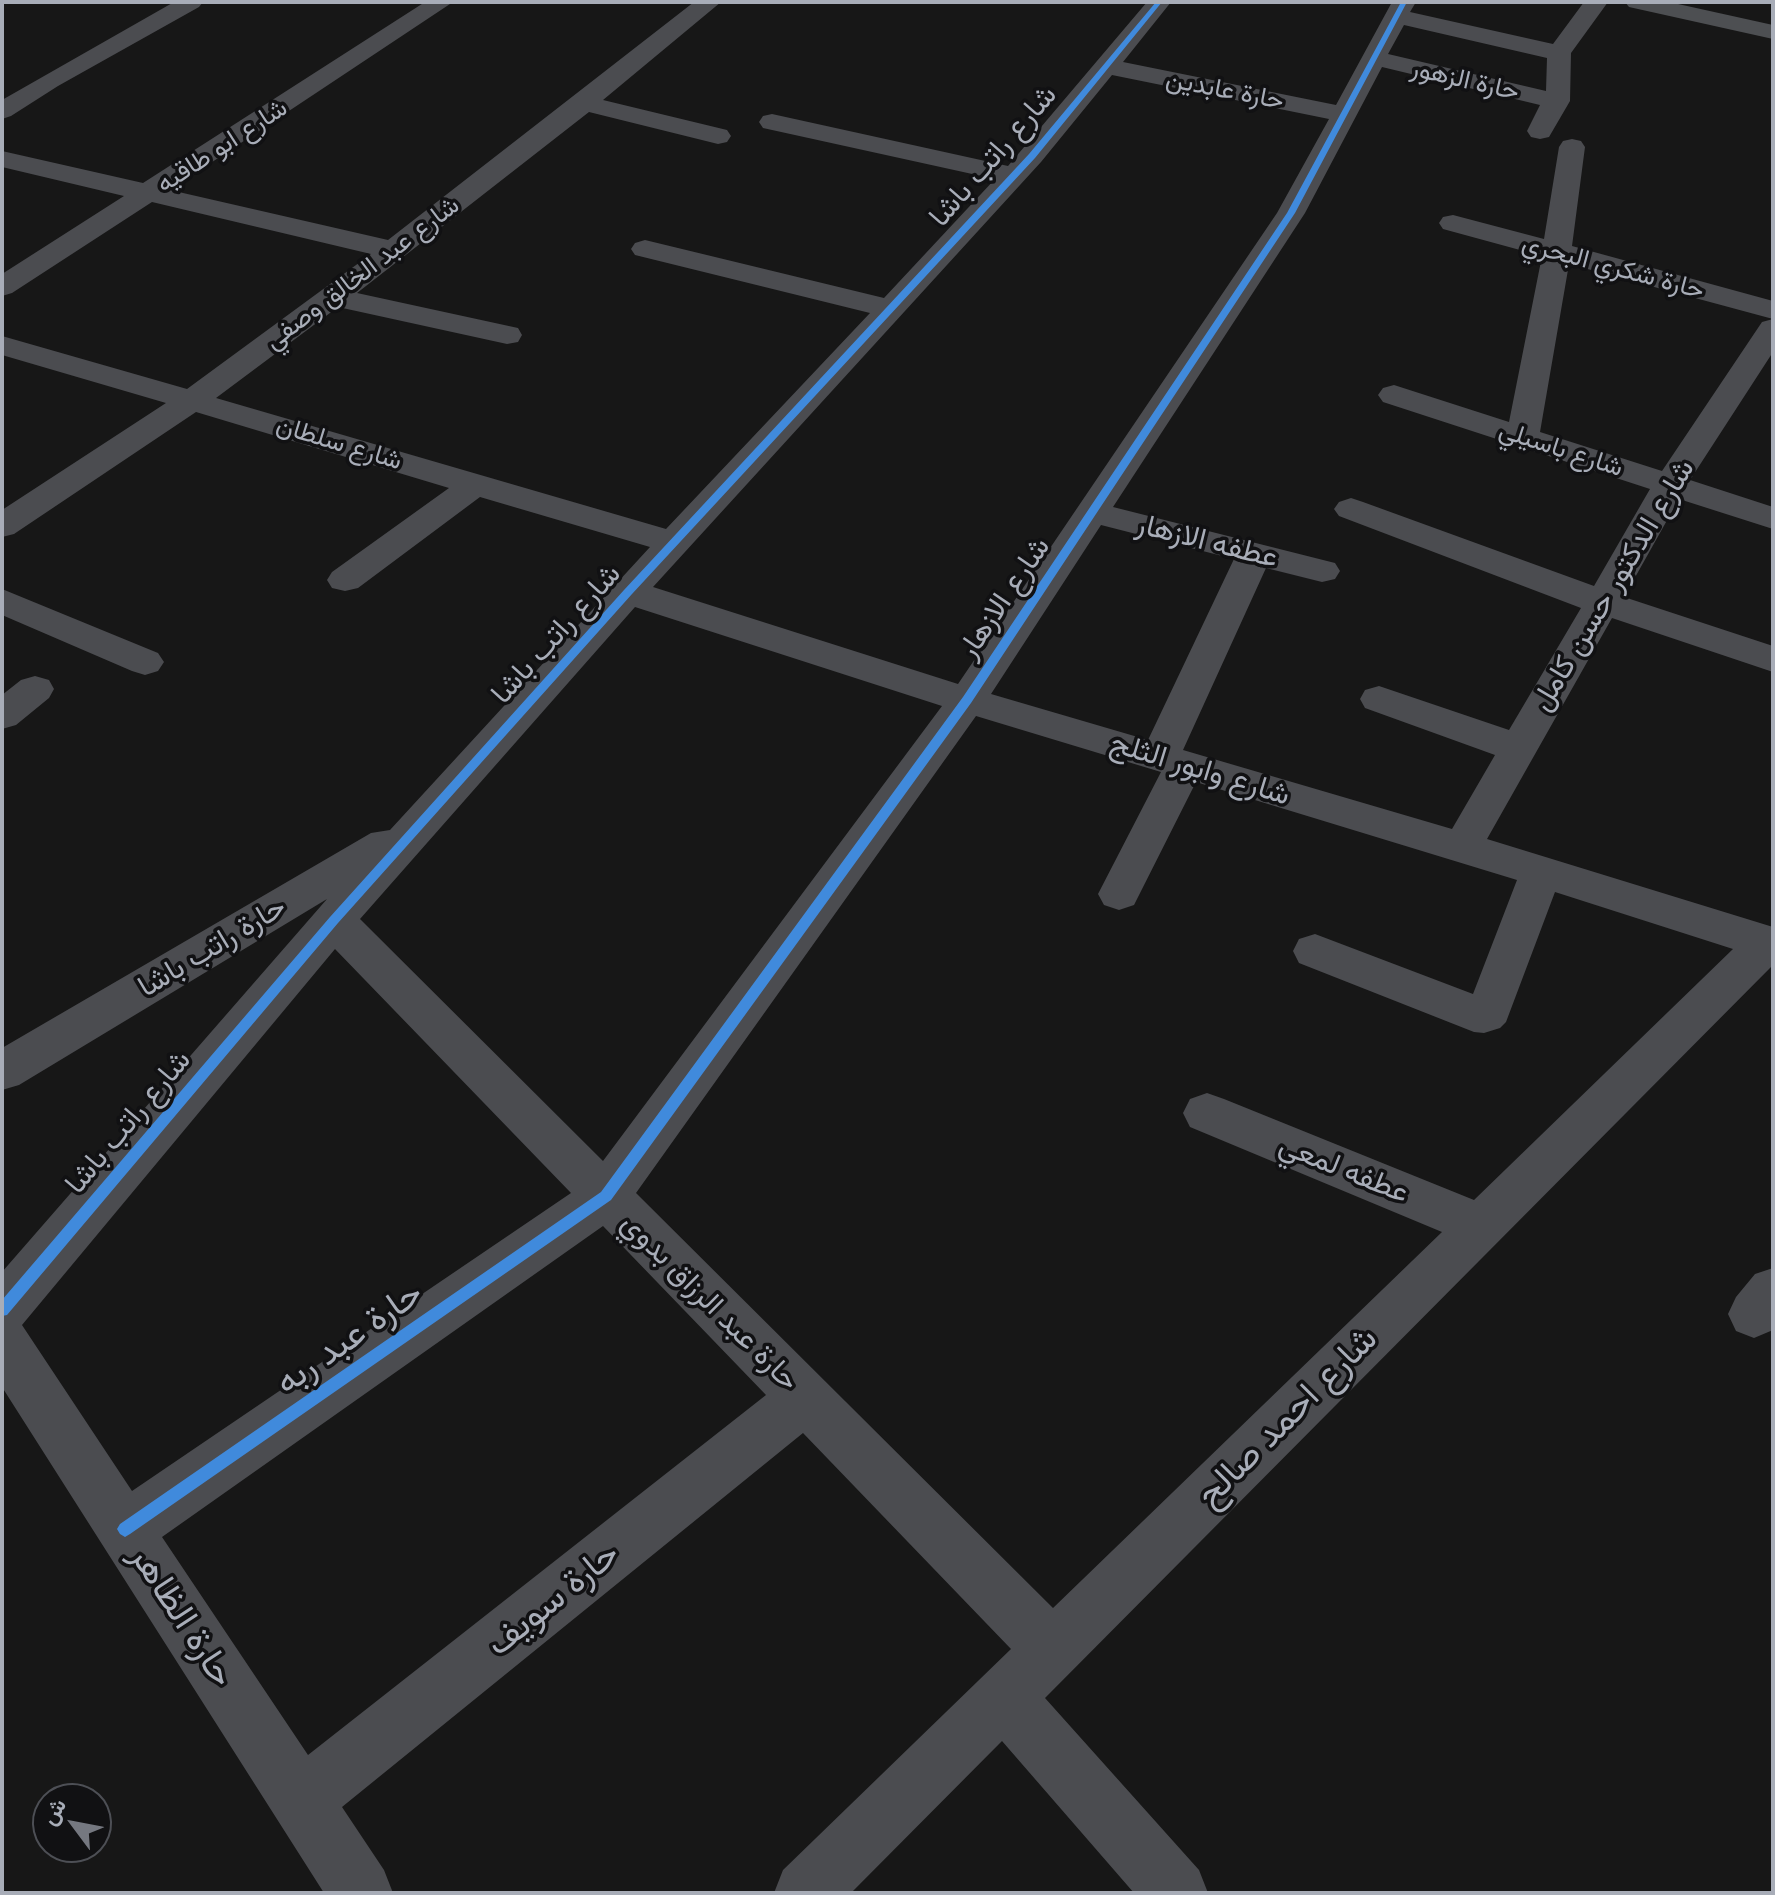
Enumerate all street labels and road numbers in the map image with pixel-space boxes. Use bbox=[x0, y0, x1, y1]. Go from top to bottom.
street label: حارة الزهور bbox=[1408, 52, 1522, 108]
street label: حارة عابدين bbox=[1163, 63, 1287, 117]
street label: شارع راتب باشا bbox=[922, 78, 1064, 234]
street label: شارع ابو طاقيه bbox=[151, 92, 293, 200]
street label: شارع عبد الخالق وصفي bbox=[259, 190, 465, 356]
street label: حارة شكري البحري bbox=[1518, 228, 1708, 306]
street label: شارع سلطان bbox=[272, 409, 406, 477]
street label: شارع باسيلي bbox=[1495, 414, 1627, 484]
street label: شارع الدكتور حسن كامل bbox=[1524, 453, 1702, 717]
street label: عطفه الازهار bbox=[1132, 506, 1282, 576]
street label: شارع الازهار bbox=[950, 530, 1058, 666]
street label: شارع راتب باشا bbox=[484, 556, 628, 712]
street label: شارع وابور الثلج bbox=[1106, 725, 1294, 813]
street label: حارة راتب باشا bbox=[132, 889, 292, 1005]
street label: شارع راتب باشا bbox=[57, 1043, 199, 1201]
street label: عطفه لمعي bbox=[1274, 1127, 1414, 1211]
street label: حارة عبد الرزاق بدوي bbox=[613, 1205, 807, 1399]
street label: حارة عبد ربه bbox=[267, 1272, 431, 1404]
street label: شارع احمد صالح bbox=[1188, 1318, 1386, 1516]
street label: حارة سويف bbox=[478, 1532, 628, 1666]
street label: حارة الظاهر bbox=[120, 1537, 244, 1695]

